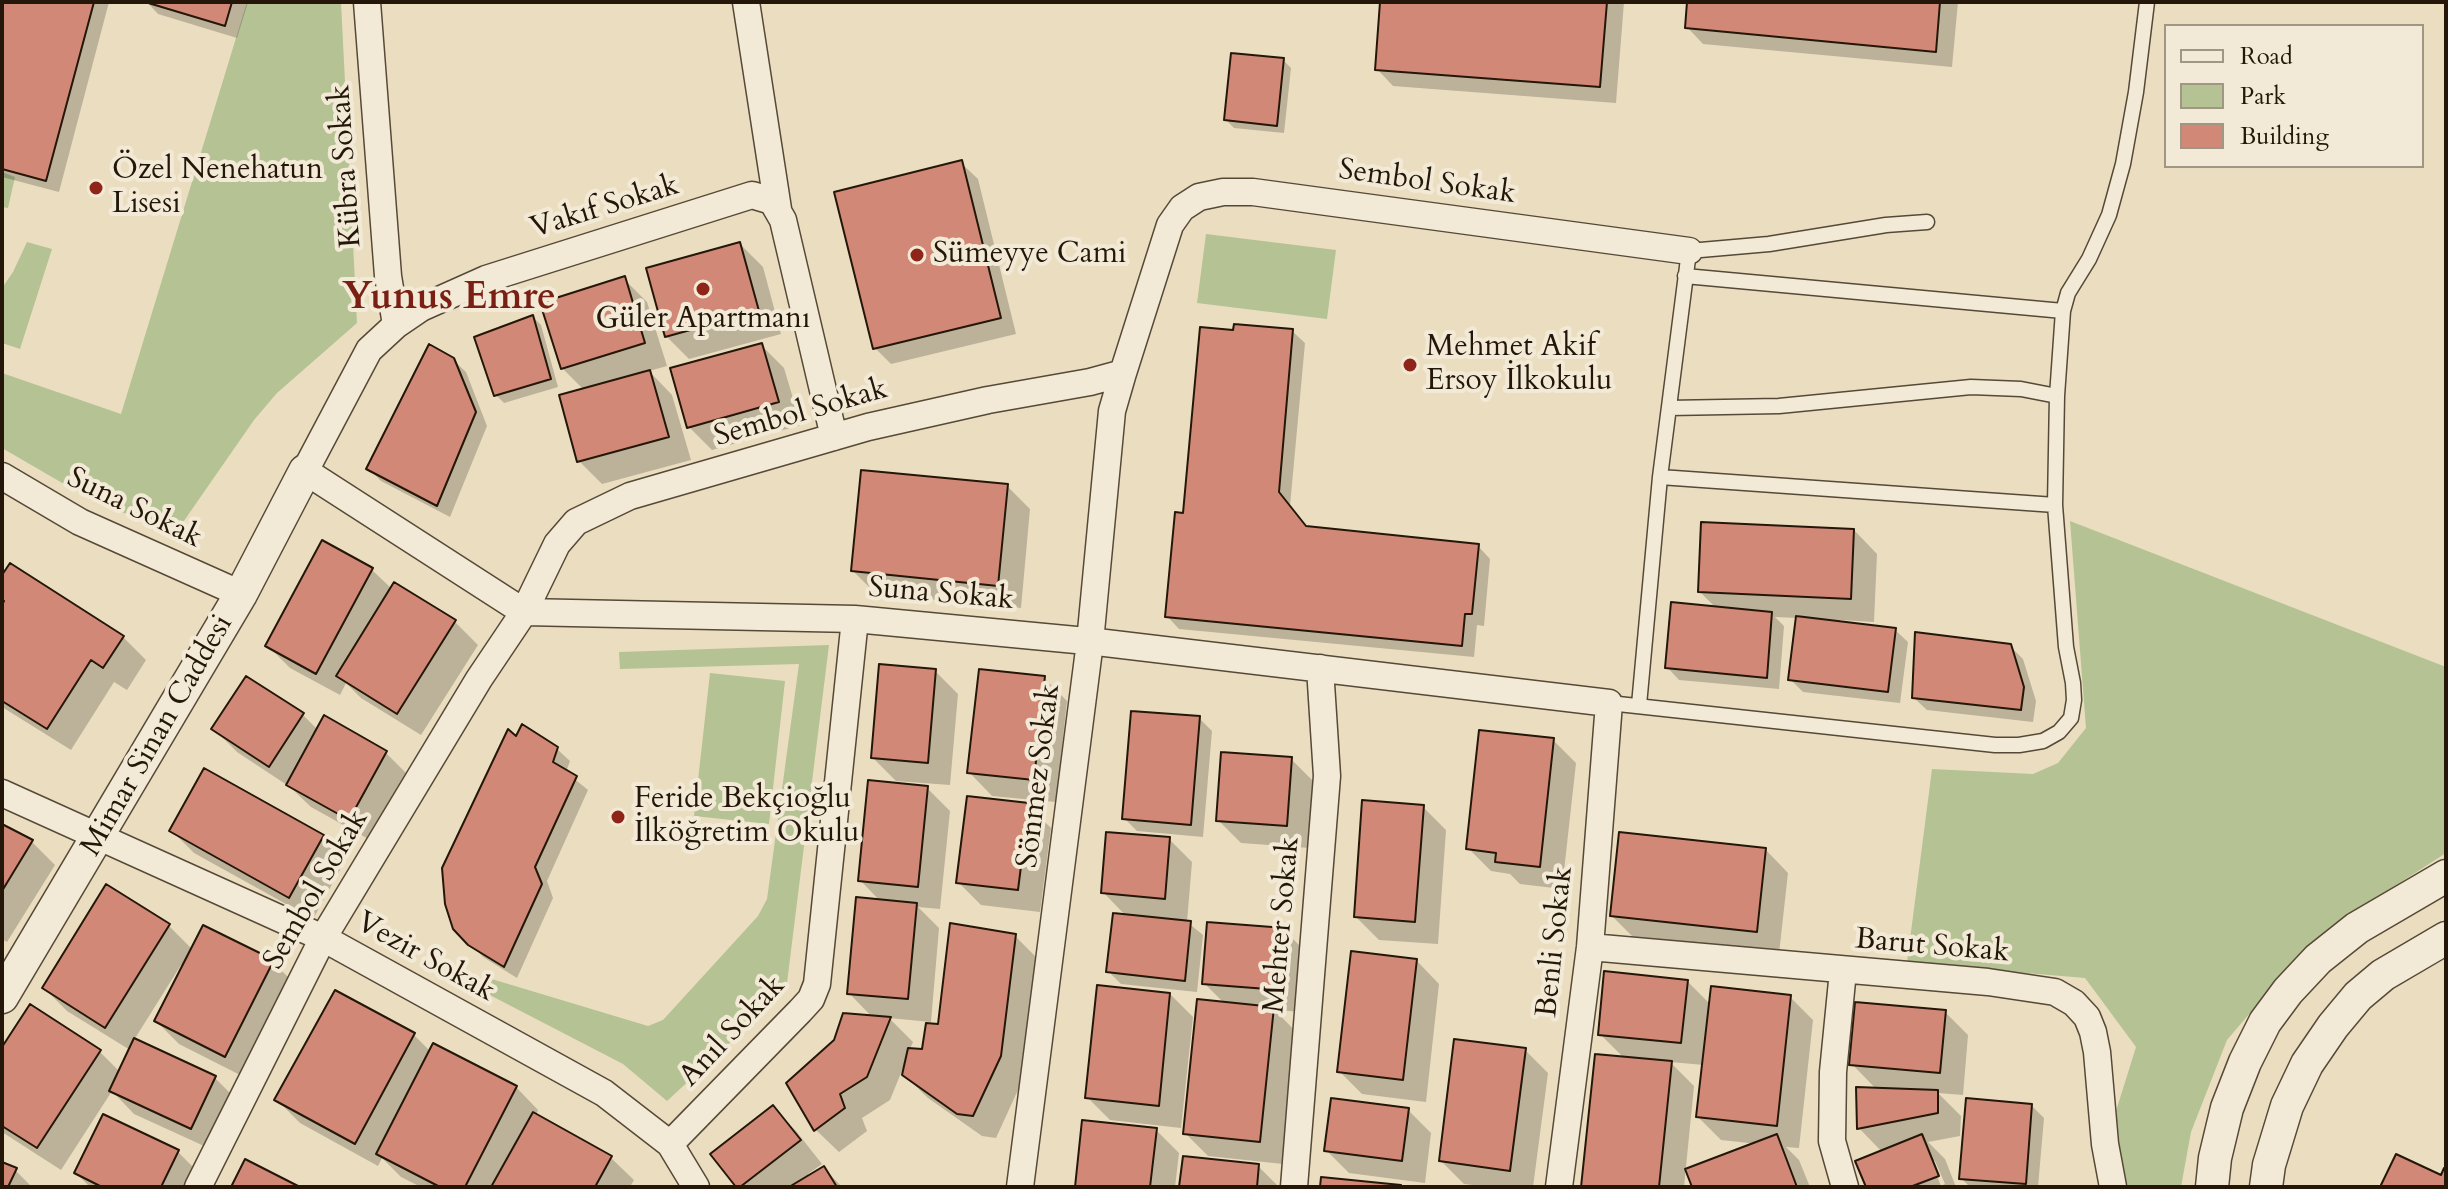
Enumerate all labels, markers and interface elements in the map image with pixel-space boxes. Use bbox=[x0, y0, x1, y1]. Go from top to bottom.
legend bbox=[2164, 24, 2424, 168]
text: Road bbox=[2240, 40, 2293, 73]
text: Park bbox=[2240, 80, 2286, 113]
street label: Kübra Sokak bbox=[323, 83, 371, 249]
text: Building bbox=[2240, 120, 2329, 153]
place label: Özel Nenehatun Lisesi bbox=[112, 153, 323, 224]
street label: Sembol Sokak bbox=[1336, 153, 1518, 213]
street label: Vakıf Sokak bbox=[527, 168, 683, 248]
marker: Özel Nenehatun Lisesi bbox=[87, 179, 105, 197]
place label: Sümeyye Cami bbox=[933, 237, 1127, 273]
marker: Sümeyye Cami bbox=[908, 246, 926, 264]
district label: Yunus Emre bbox=[342, 276, 556, 322]
marker: Güler Apartmanı bbox=[694, 280, 712, 298]
place label: Güler Apartmanı bbox=[596, 302, 810, 338]
place label: Mehmet Akif Ersoy İlkokulu bbox=[1426, 330, 1612, 400]
marker: Mehmet Akif Ersoy İlkokulu bbox=[1401, 356, 1419, 374]
street label: Sembol Sokak bbox=[710, 372, 892, 456]
street label: Suna Sokak bbox=[61, 461, 207, 557]
street label: Suna Sokak bbox=[867, 571, 1015, 619]
street label: Mimar Sinan Caddesi bbox=[74, 609, 242, 863]
street label: Sönmez Sokak bbox=[1011, 682, 1069, 870]
place label: Feride Bekçioğlu İlköğretim Okulu bbox=[634, 782, 859, 852]
street label: Sembol Sokak bbox=[257, 804, 377, 976]
marker: Feride Bekçioğlu İlköğretim Okulu bbox=[609, 808, 627, 826]
street label: Mehter Sokak bbox=[1257, 835, 1309, 1015]
street label: Benli Sokak bbox=[1530, 865, 1582, 1019]
street label: Vezir Sokak bbox=[349, 905, 501, 1011]
street label: Barut Sokak bbox=[1853, 922, 2011, 972]
street label: Anıl Sokak bbox=[672, 969, 794, 1095]

